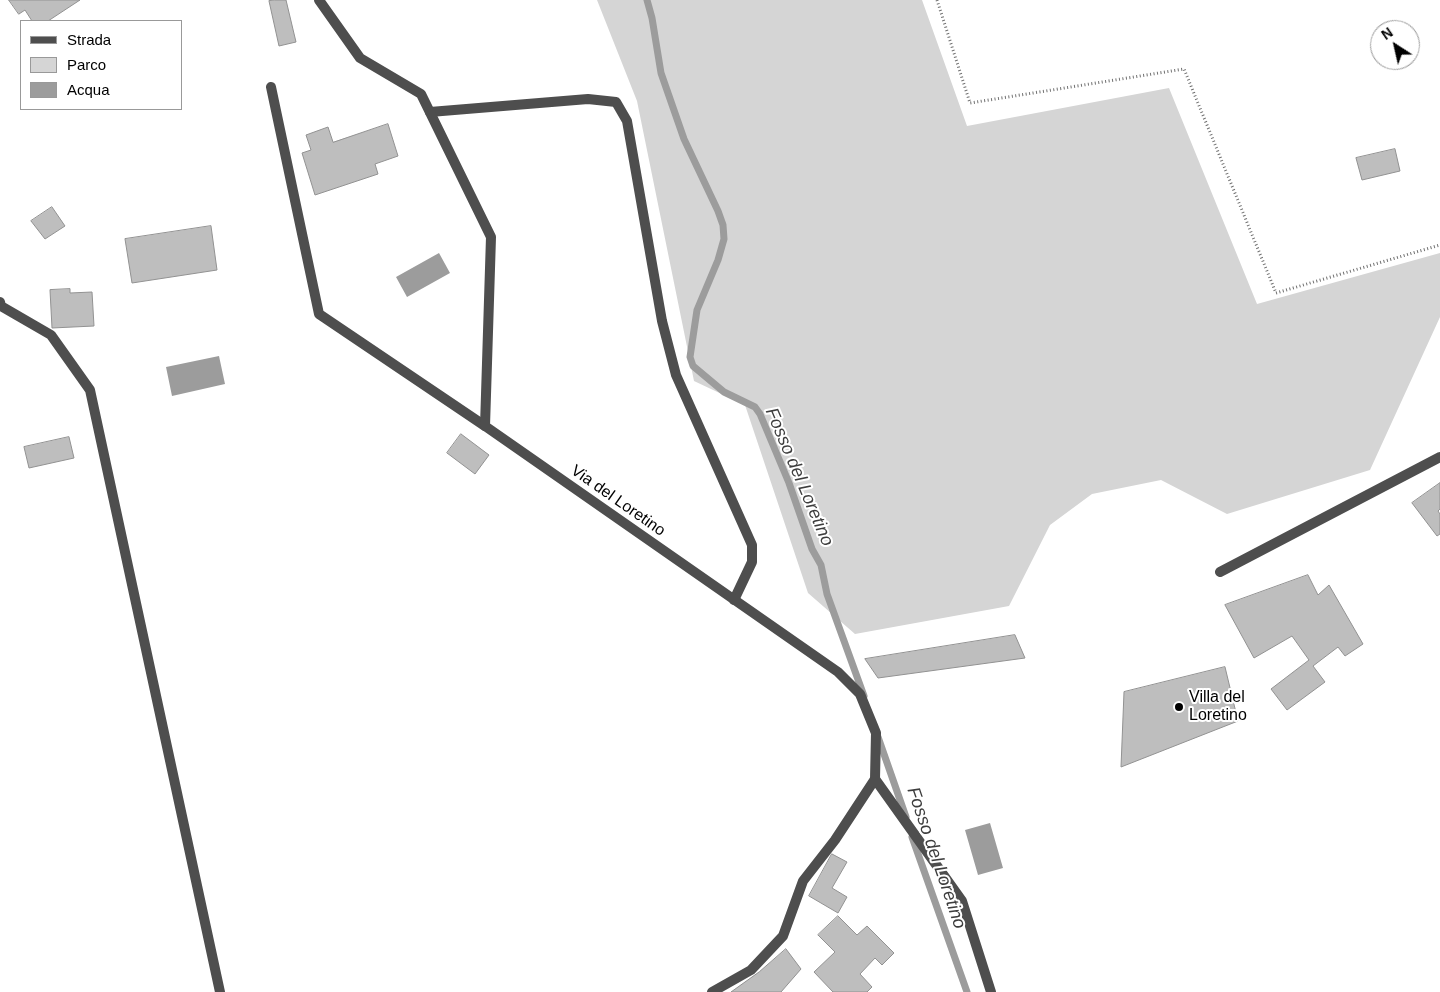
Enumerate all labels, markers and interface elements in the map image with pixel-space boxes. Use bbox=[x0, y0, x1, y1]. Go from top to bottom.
legend bbox=[20, 20, 182, 110]
north arrow bbox=[1370, 20, 1420, 70]
text: N bbox=[1378, 24, 1396, 43]
text: Strada bbox=[67, 31, 111, 48]
text: Parco bbox=[67, 56, 106, 73]
text: Acqua bbox=[67, 81, 110, 98]
water label: Fosso del Loretino bbox=[760, 405, 838, 549]
street label: Via del Loretino bbox=[567, 461, 669, 541]
place label: Villa del Loretino bbox=[1189, 688, 1247, 726]
marker: Villa del Loretino bbox=[1173, 701, 1185, 713]
water label: Fosso del Loretino bbox=[902, 784, 970, 932]

